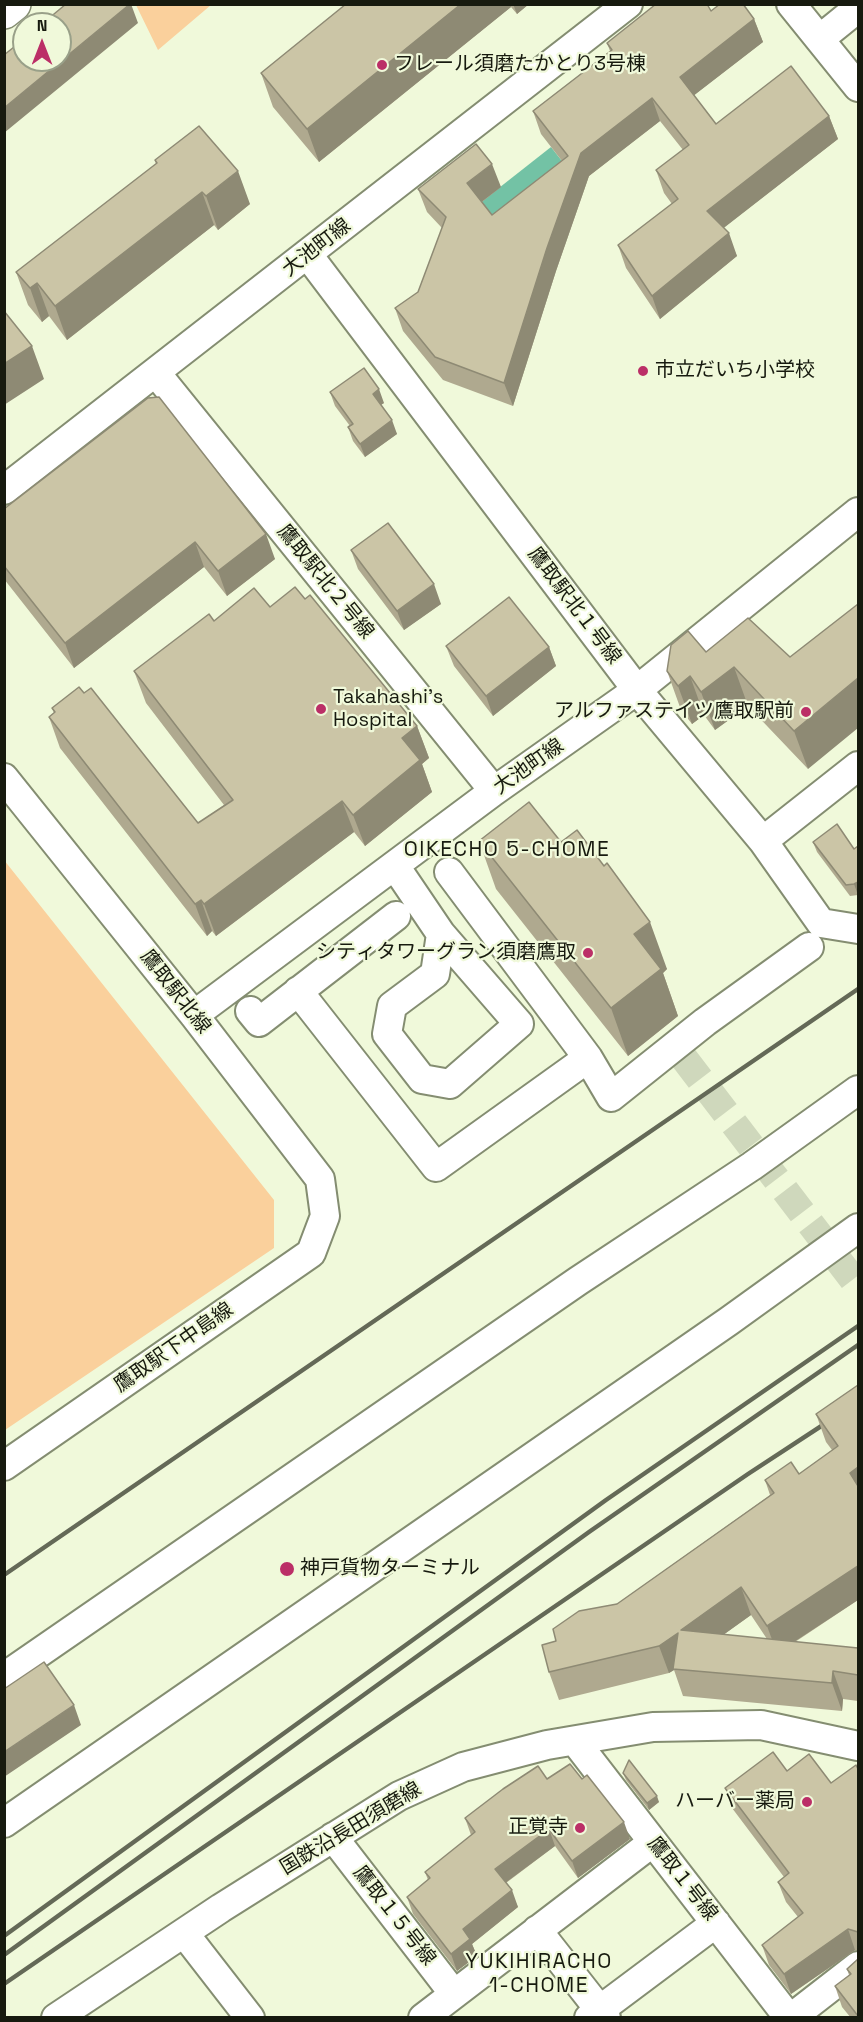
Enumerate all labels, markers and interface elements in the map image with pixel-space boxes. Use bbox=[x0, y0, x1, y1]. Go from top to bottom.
north arrow bbox=[12, 12, 72, 72]
text: N bbox=[37, 15, 47, 36]
place label: フレール須磨たかとり3号棟 bbox=[394, 53, 646, 77]
marker: フレール須磨たかとり3号棟 bbox=[375, 58, 389, 72]
street label: 大池町線 bbox=[278, 214, 356, 282]
place label: 市立だいち小学校 bbox=[655, 359, 815, 383]
marker: 市立だいち小学校 bbox=[636, 364, 650, 378]
street label: 鷹取駅北２号線 bbox=[272, 520, 378, 644]
street label: 鷹取駅北１号線 bbox=[522, 543, 626, 669]
place label: Takahashi's Hospital bbox=[333, 686, 443, 733]
place label: アルファステイツ鷹取駅前 bbox=[554, 700, 794, 724]
marker: Takahashi's Hospital bbox=[314, 702, 328, 716]
marker: アルファステイツ鷹取駅前 bbox=[799, 705, 813, 719]
street label: 大池町線 bbox=[489, 734, 569, 800]
district label: OIKECHO 5-CHOME bbox=[404, 837, 610, 863]
place label: シティタワーグラン須磨鷹取 bbox=[316, 941, 576, 965]
street label: 鷹取駅北線 bbox=[135, 945, 215, 1039]
marker: シティタワーグラン須磨鷹取 bbox=[581, 946, 595, 960]
street label: 鷹取駅下中島線 bbox=[110, 1298, 238, 1398]
place label: 神戸貨物ターミナル bbox=[300, 1557, 480, 1581]
marker: 神戸貨物ターミナル bbox=[278, 1560, 296, 1578]
street label: 国鉄沿長田須磨線 bbox=[276, 1778, 426, 1880]
place label: ハーバー薬局 bbox=[675, 1790, 795, 1814]
marker: ハーバー薬局 bbox=[800, 1795, 814, 1809]
place label: 正覚寺 bbox=[508, 1816, 568, 1840]
marker: 正覚寺 bbox=[573, 1821, 587, 1835]
street label: 鷹取１号線 bbox=[642, 1832, 722, 1926]
street label: 鷹取１５号線 bbox=[348, 1861, 440, 1971]
district label: YUKIHIRACHO 1-CHOME bbox=[465, 1949, 613, 1999]

